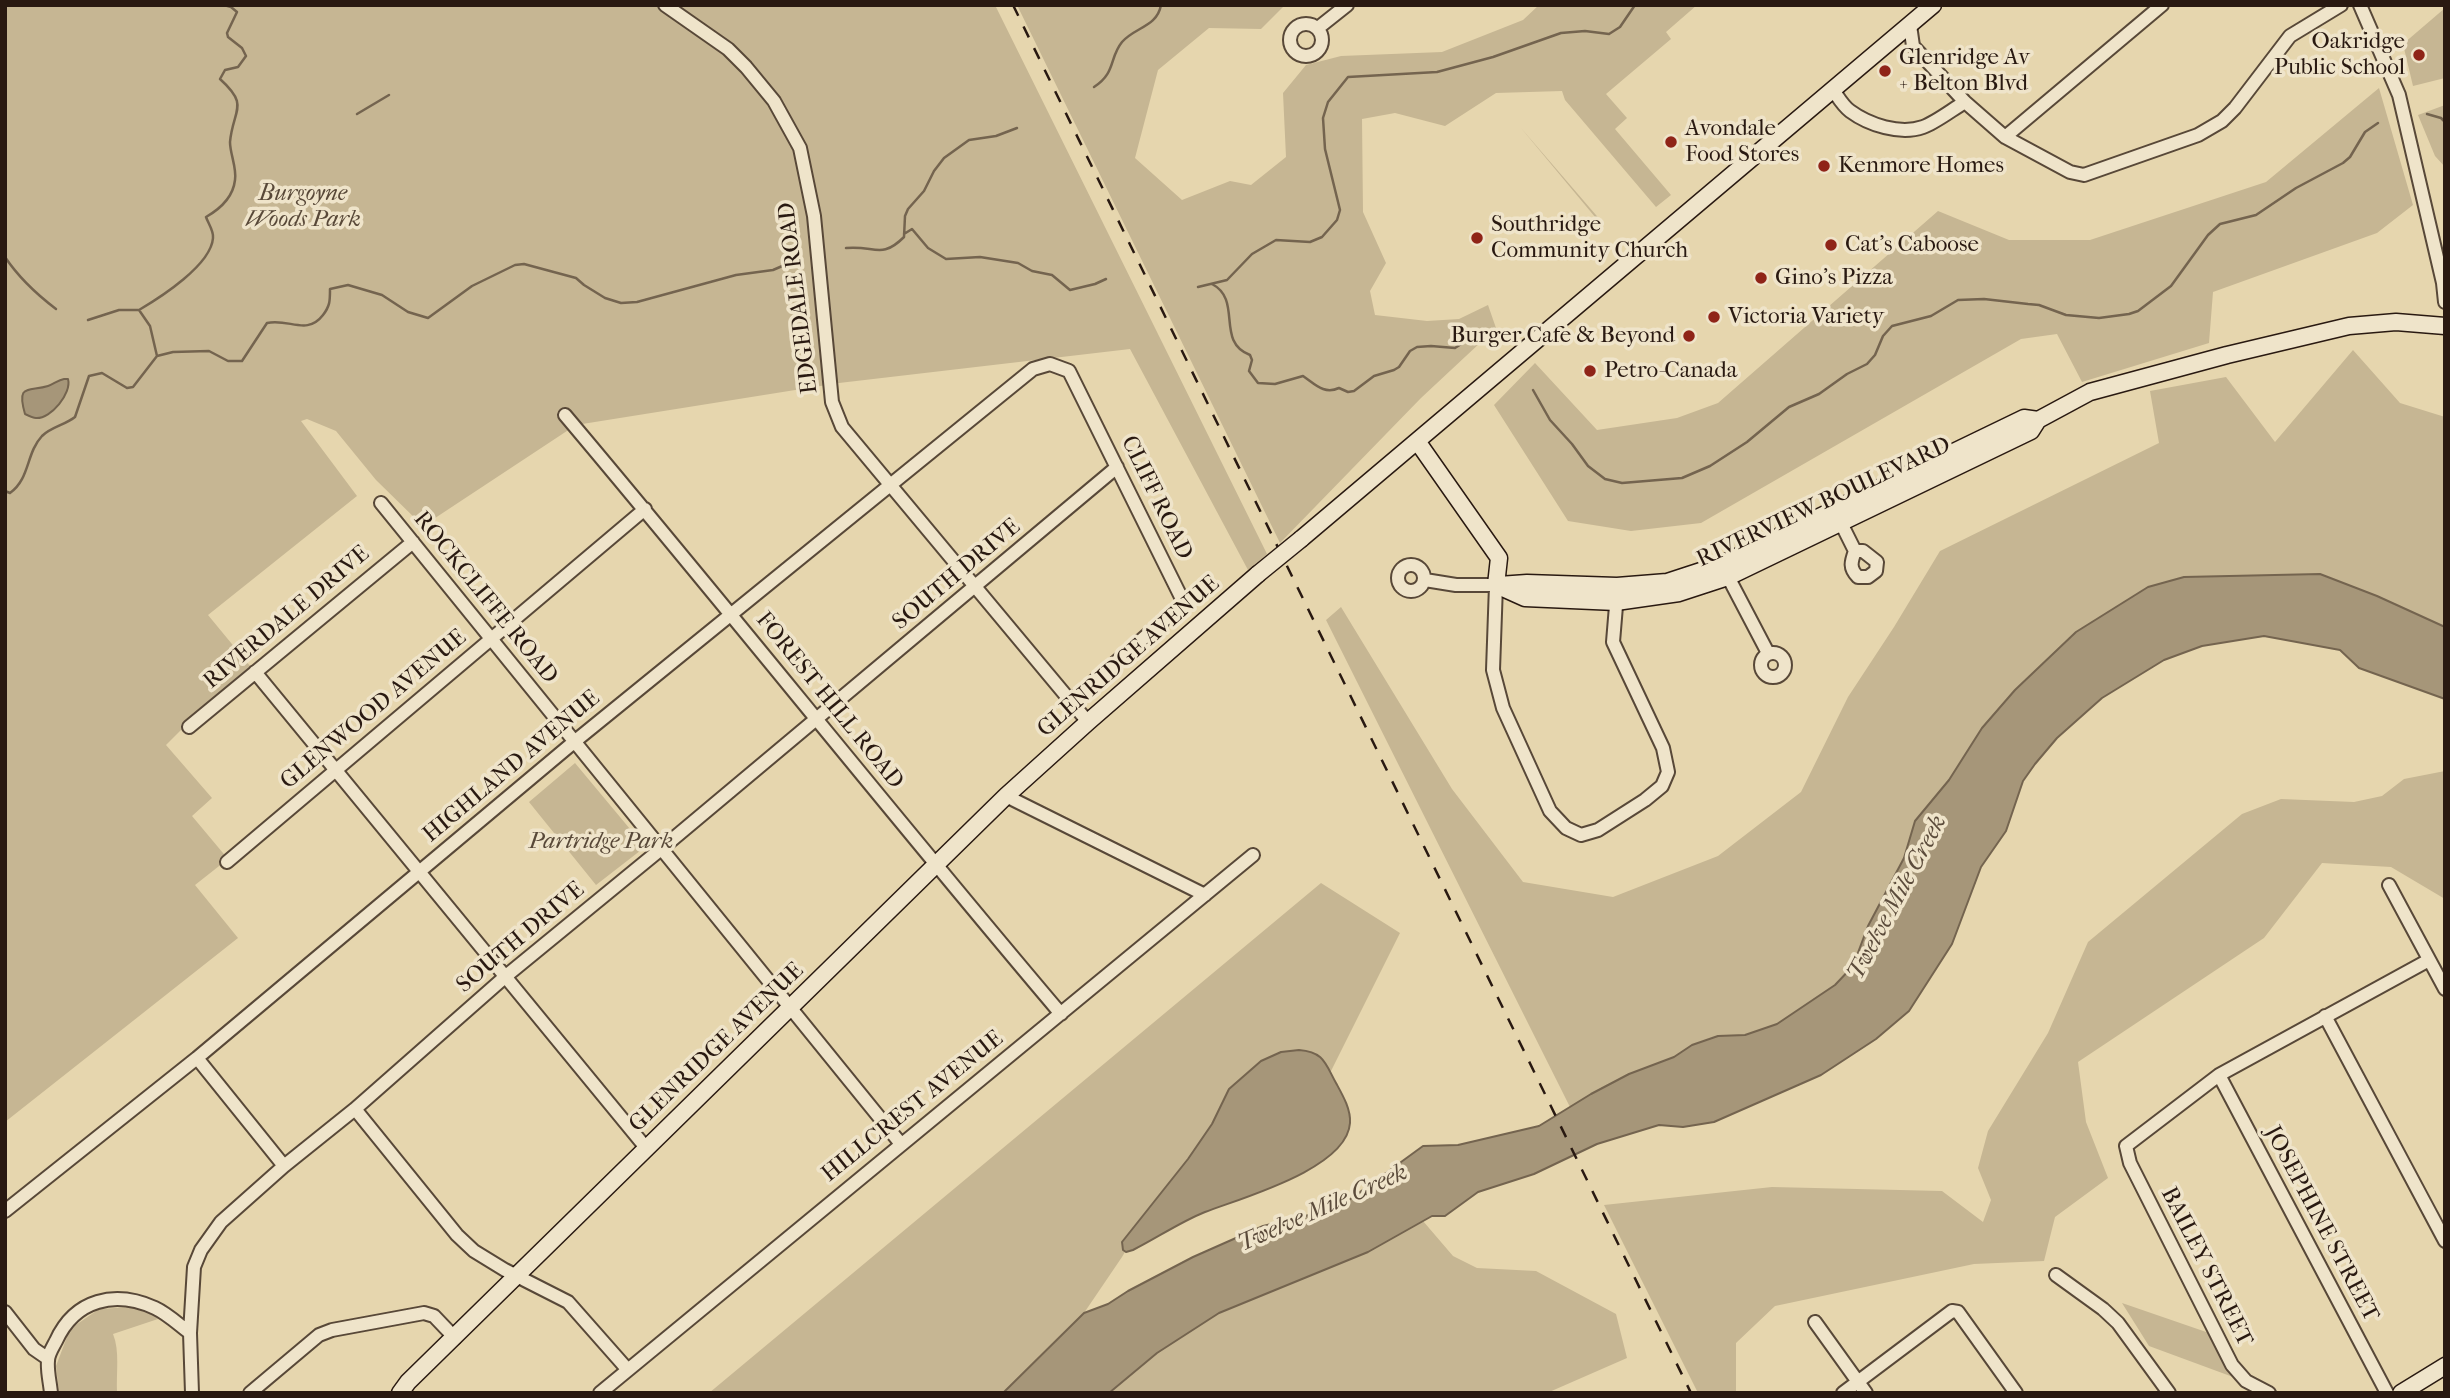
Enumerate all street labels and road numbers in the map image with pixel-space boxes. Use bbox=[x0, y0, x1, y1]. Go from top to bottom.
street label: EDGEDALE ROAD bbox=[774, 201, 824, 395]
street label: CLIFF ROAD bbox=[1114, 432, 1198, 564]
street label: RIVERVIEW BOULEVARD bbox=[1693, 432, 1955, 574]
street label: ROCKCLIFFE ROAD bbox=[407, 506, 563, 690]
street label: SOUTH DRIVE bbox=[888, 514, 1026, 636]
street label: RIVERDALE DRIVE bbox=[198, 541, 376, 695]
street label: GLENRIDGE AVENUE bbox=[1032, 570, 1226, 744]
street label: FOREST HILL ROAD bbox=[749, 607, 909, 795]
street label: GLENWOOD AVENUE bbox=[275, 624, 473, 796]
street label: HIGHLAND AVENUE bbox=[418, 685, 606, 849]
street label: SOUTH DRIVE bbox=[452, 877, 590, 999]
street label: GLENRIDGE AVENUE bbox=[624, 958, 810, 1138]
street label: HILLCREST AVENUE bbox=[817, 1025, 1009, 1189]
street label: JOSEPHINE STREET bbox=[2258, 1122, 2384, 1326]
street label: BAILEY STREET bbox=[2154, 1183, 2258, 1351]

